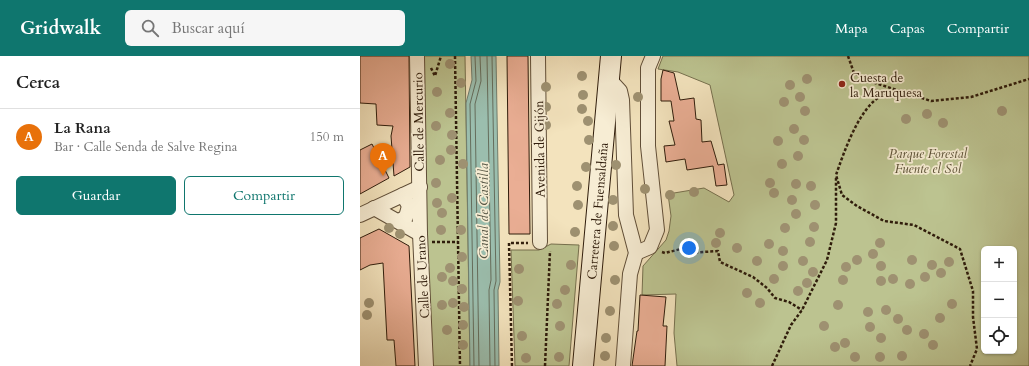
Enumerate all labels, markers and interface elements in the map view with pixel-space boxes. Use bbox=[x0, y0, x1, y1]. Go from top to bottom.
search box bbox=[125, 10, 405, 46]
text: Gridwalk bbox=[20, 15, 101, 41]
icon: search bbox=[139, 17, 161, 39]
text: Buscar aquí bbox=[171, 18, 245, 38]
text: Mapa bbox=[835, 19, 868, 38]
text: Capas bbox=[890, 19, 925, 38]
text: Compartir bbox=[947, 19, 1009, 38]
place label: Cuesta de la Maruquesa bbox=[850, 69, 922, 102]
text: Cerca bbox=[16, 71, 60, 94]
street label: Calle de Mercurio bbox=[409, 72, 429, 172]
marker: Cuesta de la Maruquesa bbox=[837, 79, 847, 89]
street label: Avenida de Gijón bbox=[530, 100, 550, 198]
text: La Rana bbox=[54, 118, 111, 138]
text: A bbox=[24, 128, 34, 146]
text: 150 m bbox=[310, 128, 344, 146]
text: Bar · Calle Senda de Salve Regina bbox=[54, 138, 237, 156]
street label: Carretera de Fuensaldaña bbox=[583, 141, 613, 281]
pin: A bbox=[370, 143, 396, 176]
park label: Parque Forestal Fuente el Sol bbox=[889, 145, 968, 178]
water label: Canal de Castilla bbox=[474, 163, 493, 259]
button: Guardar bbox=[16, 176, 176, 215]
button: Compartir bbox=[184, 176, 344, 215]
street label: Calle de Urano bbox=[412, 235, 434, 319]
your location bbox=[679, 238, 699, 258]
map controls bbox=[981, 246, 1017, 354]
button: + bbox=[981, 246, 1017, 282]
button: − bbox=[981, 282, 1017, 318]
button: locate bbox=[981, 318, 1017, 354]

